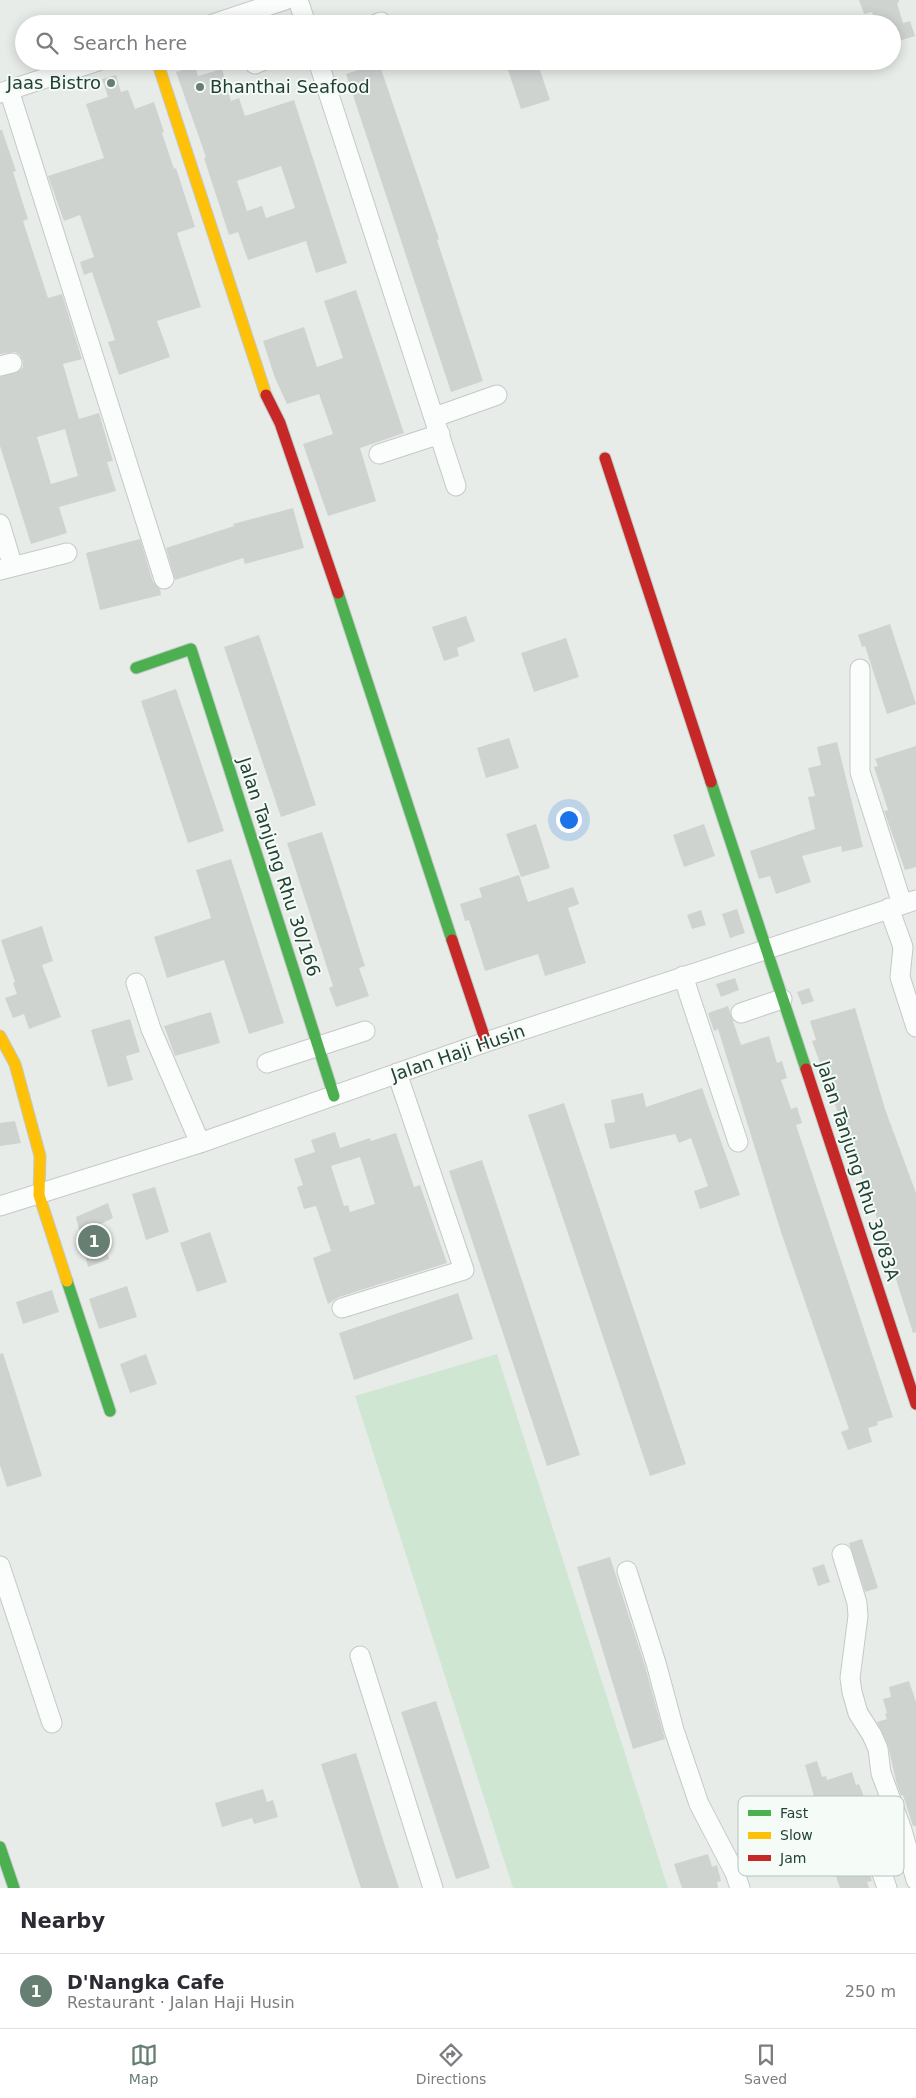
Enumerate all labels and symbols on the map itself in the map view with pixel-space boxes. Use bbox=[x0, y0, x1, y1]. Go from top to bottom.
place label: Jaas Bistro bbox=[6, 72, 101, 93]
place label: Bhanthai Seafood bbox=[210, 76, 370, 97]
marker: Jaas Bistro bbox=[105, 77, 117, 89]
marker: Bhanthai Seafood bbox=[194, 81, 206, 93]
street label: Jalan Tanjung Rhu 30/166 bbox=[234, 754, 325, 979]
your location bbox=[556, 807, 582, 833]
street label: Jalan Haji Husin bbox=[387, 1020, 528, 1086]
street label: Jalan Tanjung Rhu 30/83A bbox=[813, 1057, 904, 1284]
pin: 1 bbox=[78, 1222, 110, 1260]
legend bbox=[738, 1796, 904, 1876]
text: Fast bbox=[780, 1805, 809, 1821]
text: Slow bbox=[780, 1827, 813, 1843]
text: Jam bbox=[779, 1850, 806, 1866]

